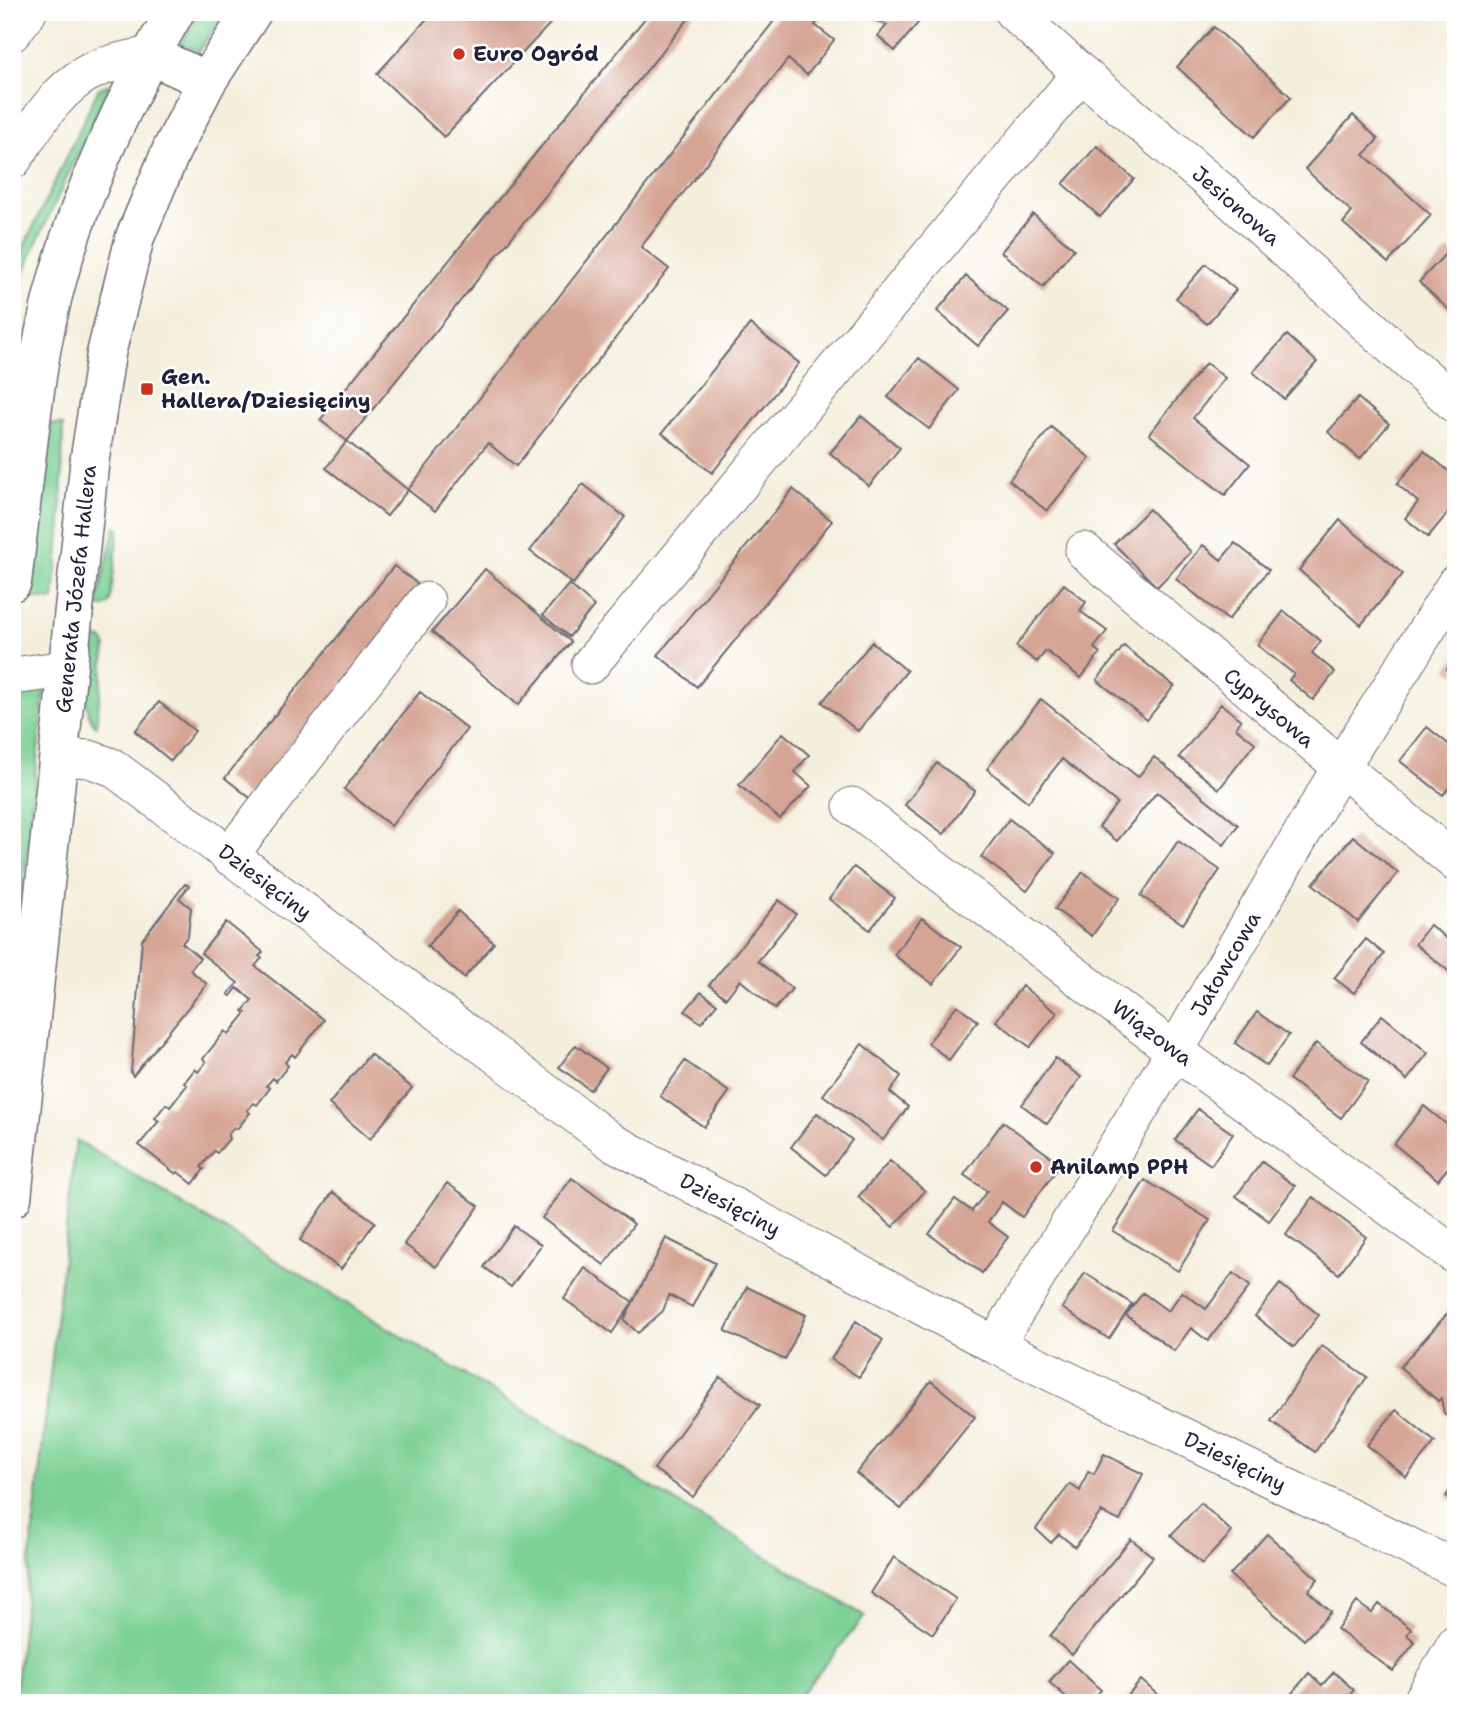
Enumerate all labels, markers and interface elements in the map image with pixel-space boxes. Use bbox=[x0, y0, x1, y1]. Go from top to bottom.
place label: Euro Ogród bbox=[473, 40, 599, 68]
marker: Euro Ogród bbox=[451, 46, 467, 62]
street label: Jesionowa bbox=[1186, 160, 1286, 252]
place label: Gen. Hallera/Dziesięciny bbox=[161, 363, 371, 415]
marker: Gen. Hallera/Dziesięciny bbox=[139, 381, 155, 397]
street label: Generała Józefa Hallera bbox=[49, 464, 103, 714]
street label: Cyprysowa bbox=[1218, 662, 1320, 754]
street label: Dziesięciny bbox=[213, 838, 317, 926]
street label: Jałowcowa bbox=[1185, 906, 1267, 1022]
street label: Wiązowa bbox=[1106, 994, 1198, 1072]
place label: Anilamp PPH bbox=[1050, 1153, 1188, 1181]
marker: Anilamp PPH bbox=[1028, 1159, 1044, 1175]
street label: Dziesięciny bbox=[675, 1167, 785, 1243]
street label: Dziesięciny bbox=[1179, 1425, 1291, 1499]

